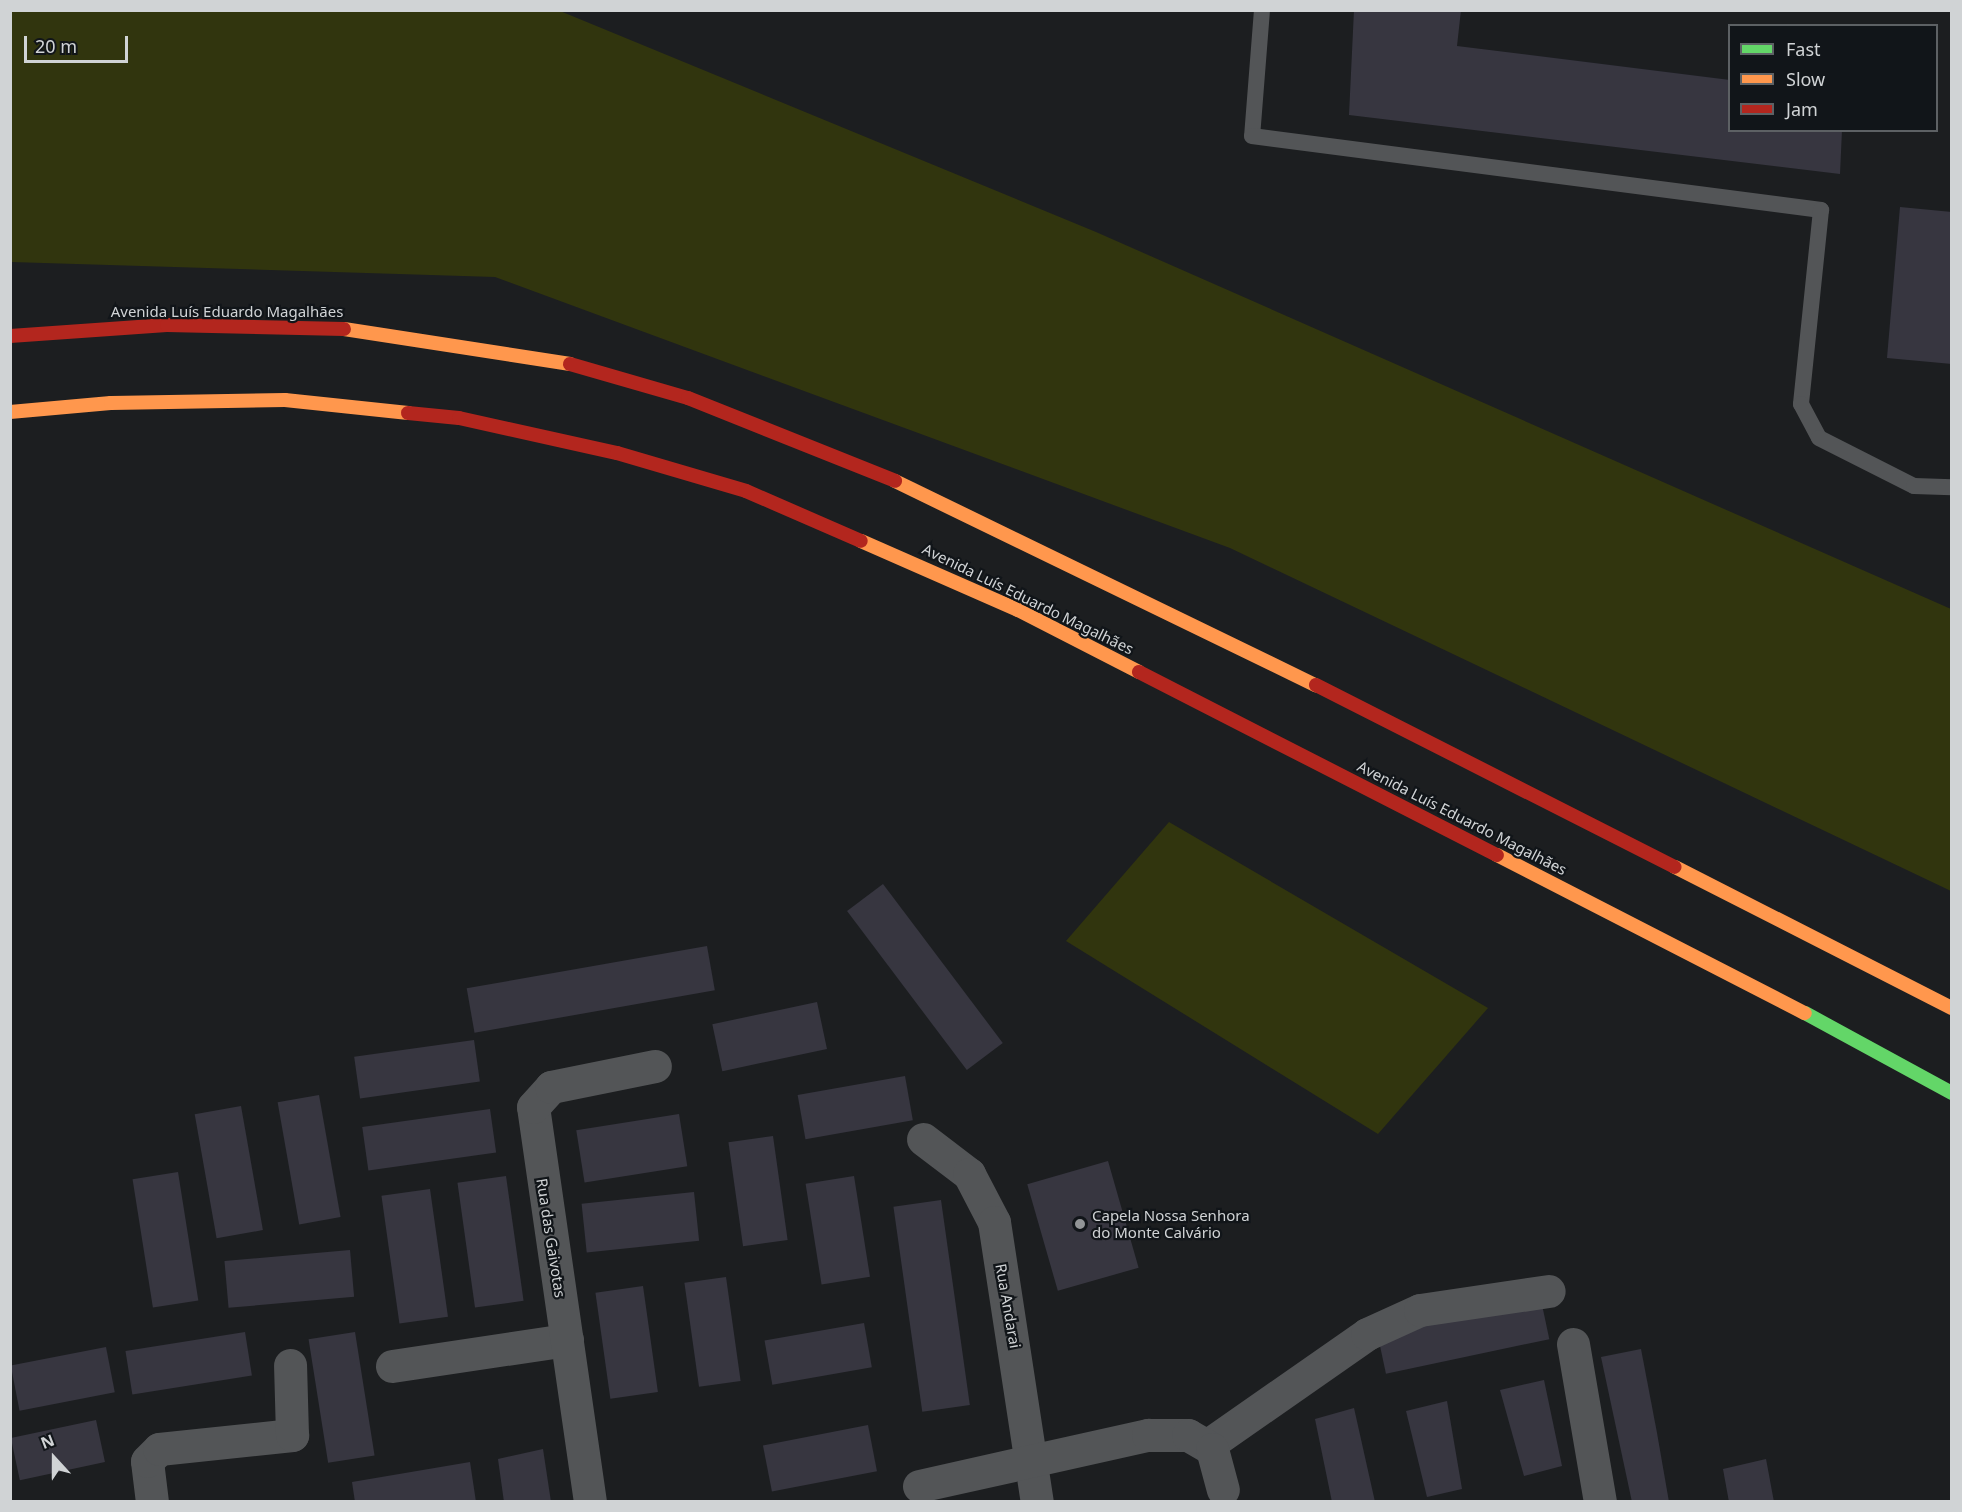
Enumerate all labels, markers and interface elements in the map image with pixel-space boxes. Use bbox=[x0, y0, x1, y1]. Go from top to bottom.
scale bar bbox=[27, 24, 130, 62]
legend bbox=[1728, 24, 1938, 132]
text: 20 m bbox=[35, 34, 77, 58]
text: Fast bbox=[1786, 37, 1821, 61]
text: Slow bbox=[1786, 67, 1825, 91]
text: Jam bbox=[1786, 97, 1818, 121]
street label: Avenida Luís Eduardo Magalhães bbox=[111, 303, 343, 321]
street label: Avenida Luís Eduardo Magalhães bbox=[920, 540, 1136, 658]
street label: Avenida Luís Eduardo Magalhães bbox=[1354, 757, 1570, 879]
street label: Rua das Gaivotas bbox=[533, 1177, 569, 1299]
place label: Capela Nossa Senhora do Monte Calvário bbox=[1092, 1206, 1250, 1241]
marker: Capela Nossa Senhora do Monte Calvário bbox=[1073, 1217, 1087, 1231]
street label: Rua Andarai bbox=[992, 1262, 1024, 1350]
north arrow bbox=[24, 1428, 84, 1488]
text: N bbox=[38, 1429, 58, 1454]

